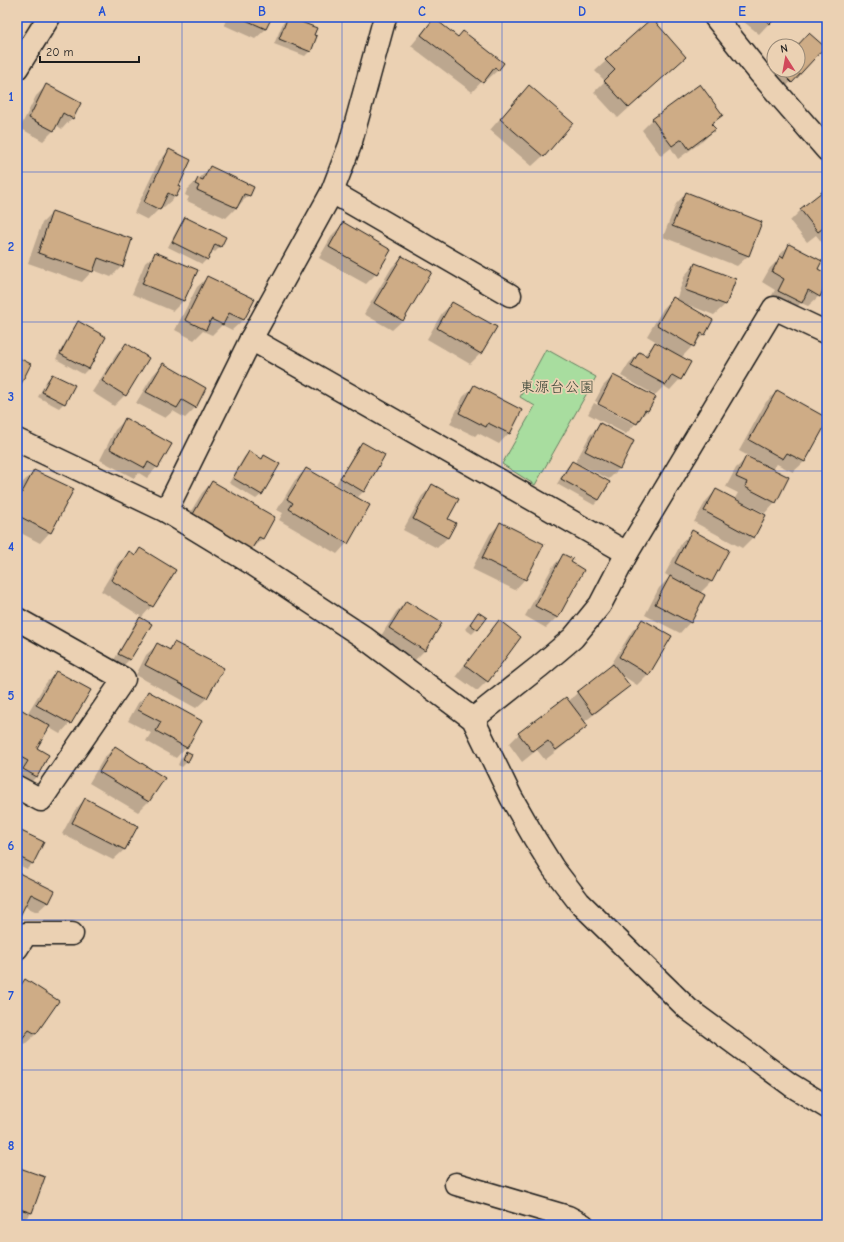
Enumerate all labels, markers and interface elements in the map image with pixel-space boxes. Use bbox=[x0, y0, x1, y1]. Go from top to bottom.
text: A bbox=[98, 4, 106, 19]
text: B bbox=[258, 4, 266, 19]
text: C bbox=[418, 4, 426, 19]
text: D bbox=[578, 4, 586, 19]
text: E bbox=[738, 4, 746, 19]
scale bar bbox=[40, 38, 139, 64]
north arrow bbox=[766, 38, 806, 78]
text: N bbox=[779, 42, 789, 56]
text: 20 m bbox=[46, 45, 74, 59]
text: 1 bbox=[8, 89, 14, 104]
text: 2 bbox=[8, 239, 14, 254]
park label: 東源台公園 bbox=[519, 378, 595, 396]
text: 3 bbox=[8, 389, 14, 404]
text: 4 bbox=[8, 539, 14, 554]
text: 5 bbox=[8, 688, 15, 703]
text: 6 bbox=[8, 838, 15, 853]
text: 7 bbox=[8, 988, 14, 1003]
text: 8 bbox=[8, 1138, 14, 1153]

